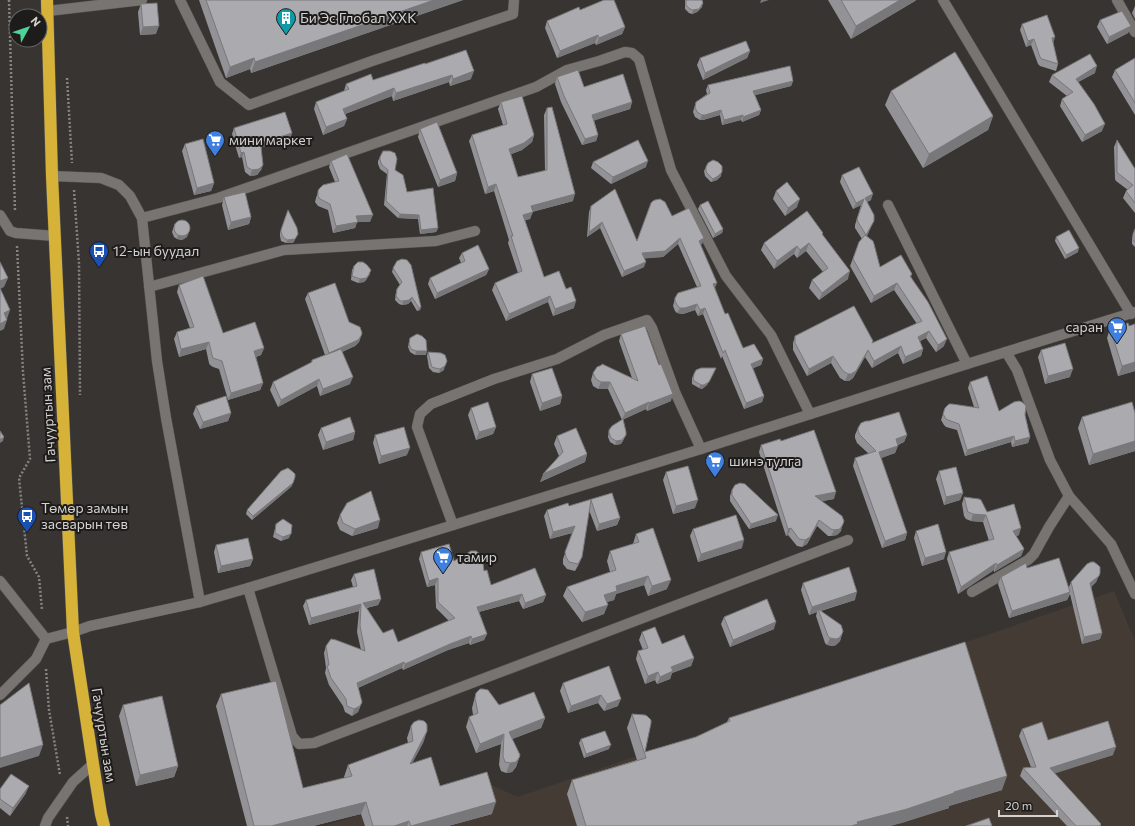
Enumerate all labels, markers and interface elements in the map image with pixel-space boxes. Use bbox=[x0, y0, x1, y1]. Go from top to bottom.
building icon: Би Эс Глобал ХХК bbox=[275, 7, 297, 35]
north arrow bbox=[8, 8, 48, 48]
place label: Би Эс Глобал ХХК bbox=[300, 9, 417, 26]
text: N bbox=[28, 14, 44, 29]
supermarket icon: мини маркет bbox=[204, 129, 226, 157]
place label: мини маркет bbox=[229, 131, 313, 148]
bus stop icon: 12-ын буудал bbox=[88, 240, 110, 268]
place label: 12-ын буудал bbox=[113, 242, 199, 259]
supermarket icon: саран bbox=[1106, 316, 1128, 344]
place label: саран bbox=[1065, 318, 1103, 335]
street label: Гачууртын зам bbox=[37, 367, 58, 463]
supermarket icon: шинэ тулга bbox=[704, 450, 726, 478]
place label: шинэ тулга bbox=[729, 452, 801, 469]
place label: Төмөр замын засварын төв bbox=[41, 499, 129, 532]
bus stop icon: Төмөр замын засварын төв bbox=[16, 505, 38, 533]
supermarket icon: тамир bbox=[432, 546, 454, 574]
place label: тамир bbox=[457, 548, 497, 565]
street label: Гачууртын зам bbox=[89, 686, 120, 783]
scale bar bbox=[999, 792, 1057, 818]
text: 20 m bbox=[1005, 798, 1032, 812]

